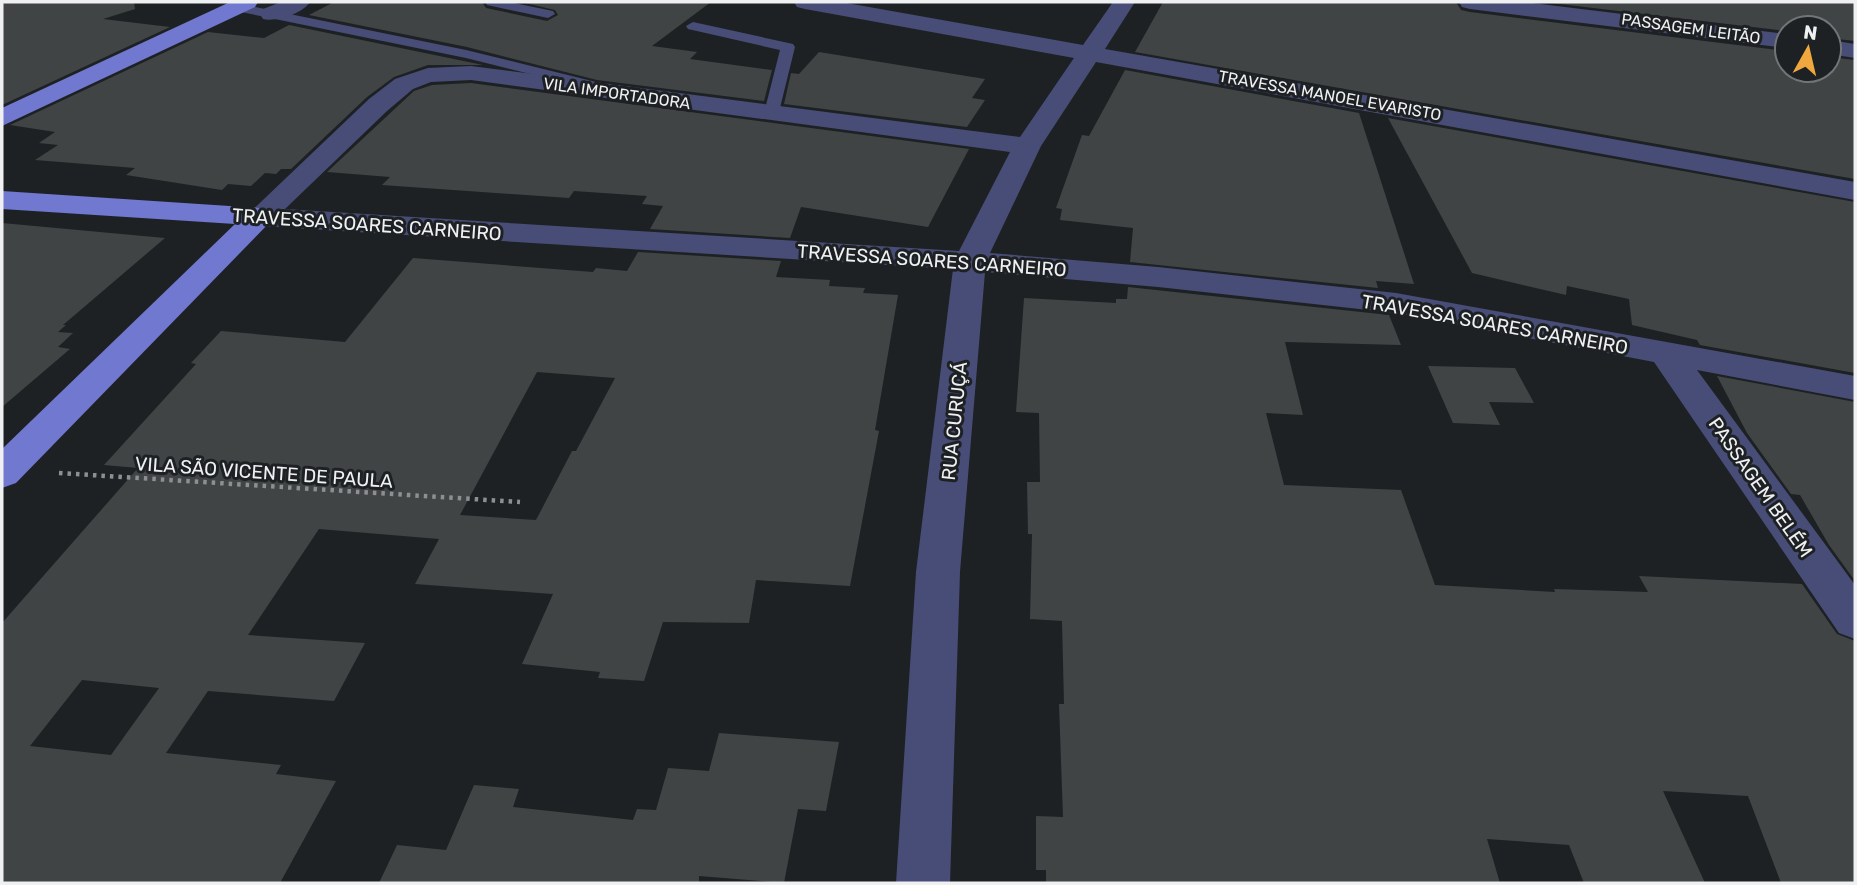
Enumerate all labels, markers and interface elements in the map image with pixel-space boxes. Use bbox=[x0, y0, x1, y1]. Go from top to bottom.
street label: PASSAGEM LEITÃO bbox=[1620, 9, 1762, 48]
north arrow bbox=[1773, 14, 1843, 84]
text: N bbox=[1802, 20, 1819, 45]
street label: TRAVESSA MANOEL EVARISTO bbox=[1217, 67, 1443, 124]
street label: VILA IMPORTADORA bbox=[542, 74, 692, 113]
street label: TRAVESSA SOARES CARNEIRO bbox=[231, 204, 502, 245]
street label: TRAVESSA SOARES CARNEIRO bbox=[796, 240, 1067, 281]
street label: TRAVESSA SOARES CARNEIRO bbox=[1360, 290, 1630, 359]
street label: RUA CURUÇÁ bbox=[937, 360, 972, 482]
street label: PASSAGEM BELÉM bbox=[1704, 413, 1818, 562]
street label: VILA SÃO VICENTE DE PAULA bbox=[134, 452, 394, 493]

